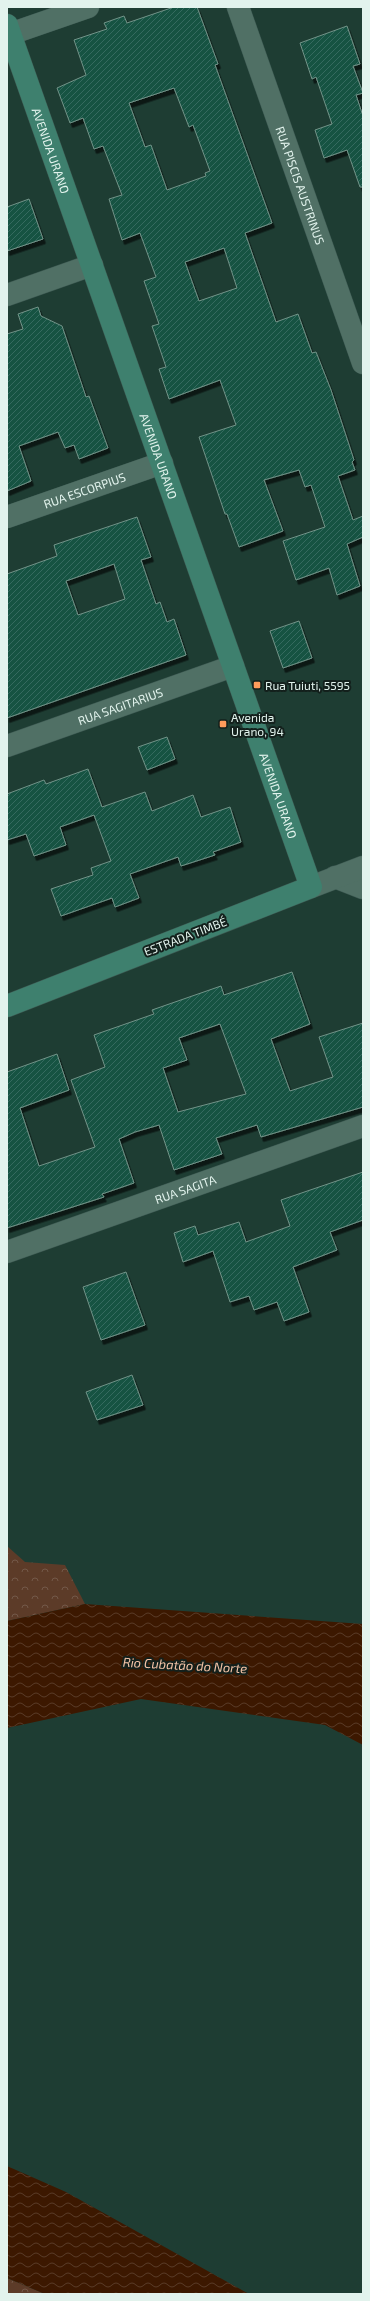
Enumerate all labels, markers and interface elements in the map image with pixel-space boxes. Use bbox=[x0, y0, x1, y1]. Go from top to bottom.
street label: AVENIDA URANO bbox=[30, 106, 73, 195]
street label: RUA PISCIS AUSTRINUS bbox=[273, 124, 328, 247]
street label: AVENIDA URANO bbox=[137, 411, 181, 501]
street label: RUA ESCORPIUS bbox=[42, 469, 128, 511]
place label: Rua Tuiuti, 5595 bbox=[265, 678, 350, 692]
marker: Rua Tuiuti, 5595 bbox=[252, 680, 262, 690]
street label: RUA SAGITARIUS bbox=[76, 684, 165, 727]
place label: Avenida Urano, 94 bbox=[231, 710, 284, 738]
marker: Avenida Urano, 94 bbox=[218, 719, 228, 729]
street label: AVENIDA URANO bbox=[257, 751, 300, 840]
street label: ESTRADA TIMBÉ bbox=[142, 914, 229, 958]
street label: RUA SAGITA bbox=[153, 1172, 218, 1206]
water label: Rio Cubatão do Norte bbox=[122, 1654, 248, 1676]

